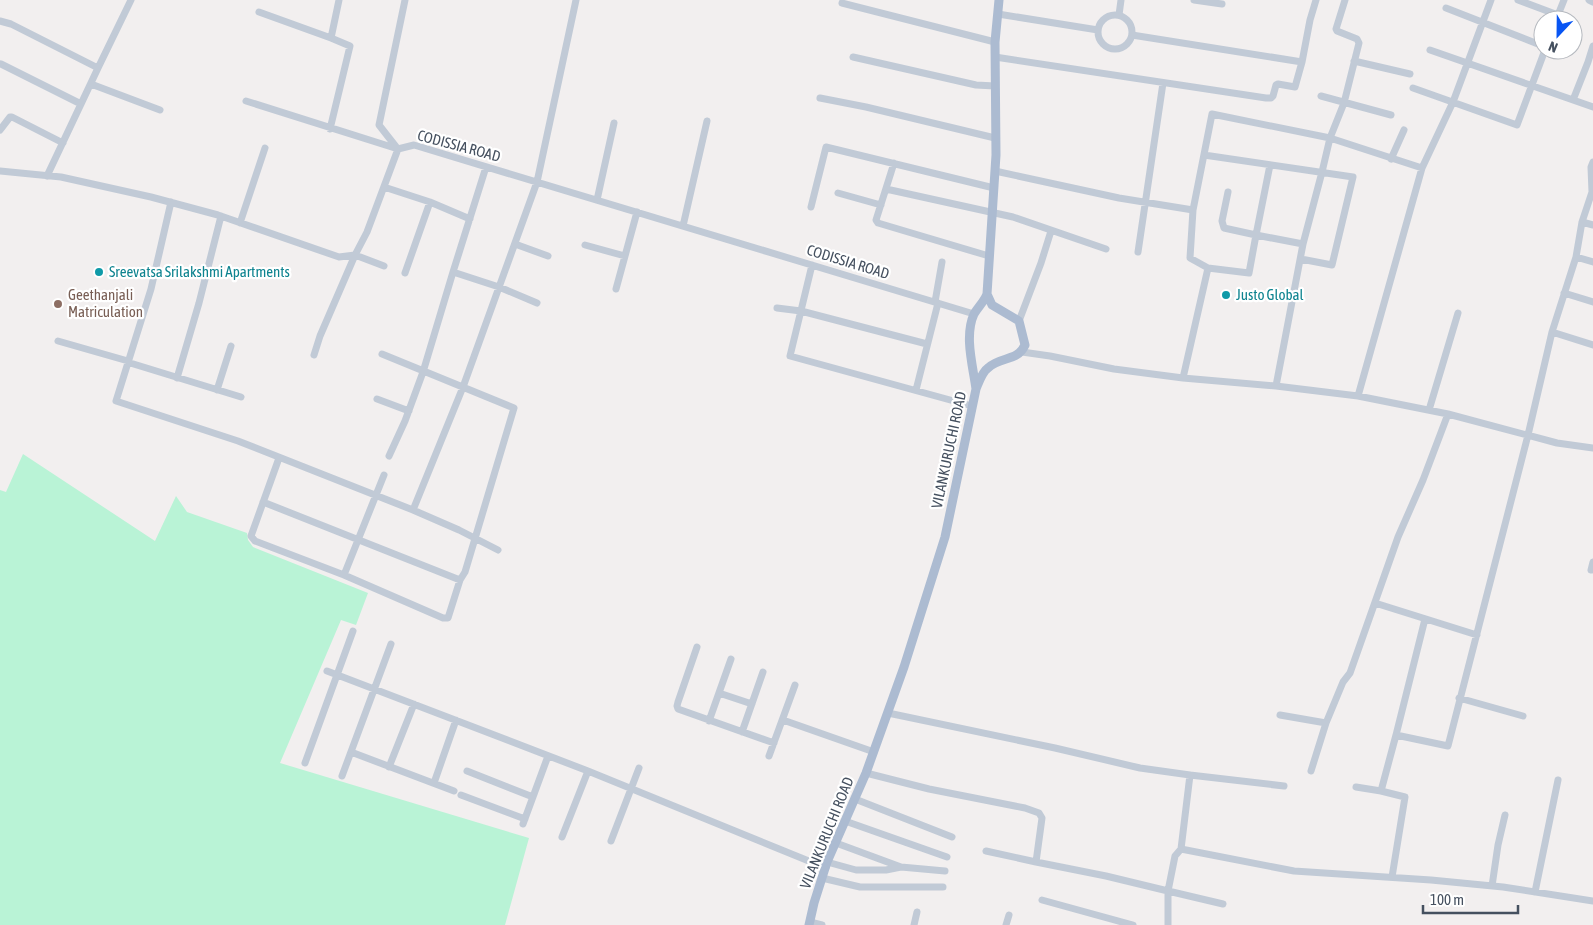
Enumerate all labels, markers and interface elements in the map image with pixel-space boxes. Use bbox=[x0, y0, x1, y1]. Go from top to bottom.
north arrow bbox=[1533, 10, 1583, 60]
text: N bbox=[1546, 38, 1560, 56]
street label: CODISSIA ROAD bbox=[416, 126, 502, 165]
street label: CODISSIA ROAD bbox=[805, 241, 891, 282]
place label: Sreevatsa Srilakshmi Apartments bbox=[109, 263, 290, 280]
marker: Sreevatsa Srilakshmi Apartments bbox=[93, 266, 105, 278]
place label: Geethanjali Matriculation bbox=[68, 286, 143, 320]
place label: Justo Global bbox=[1236, 286, 1304, 303]
marker: Justo Global bbox=[1220, 289, 1232, 301]
marker: Geethanjali Matriculation bbox=[52, 298, 64, 310]
street label: VILANKURUCHI ROAD bbox=[928, 390, 969, 510]
street label: VILANKURUCHI ROAD bbox=[796, 774, 857, 891]
scale bar bbox=[1423, 882, 1518, 914]
text: 100 m bbox=[1430, 891, 1464, 908]

